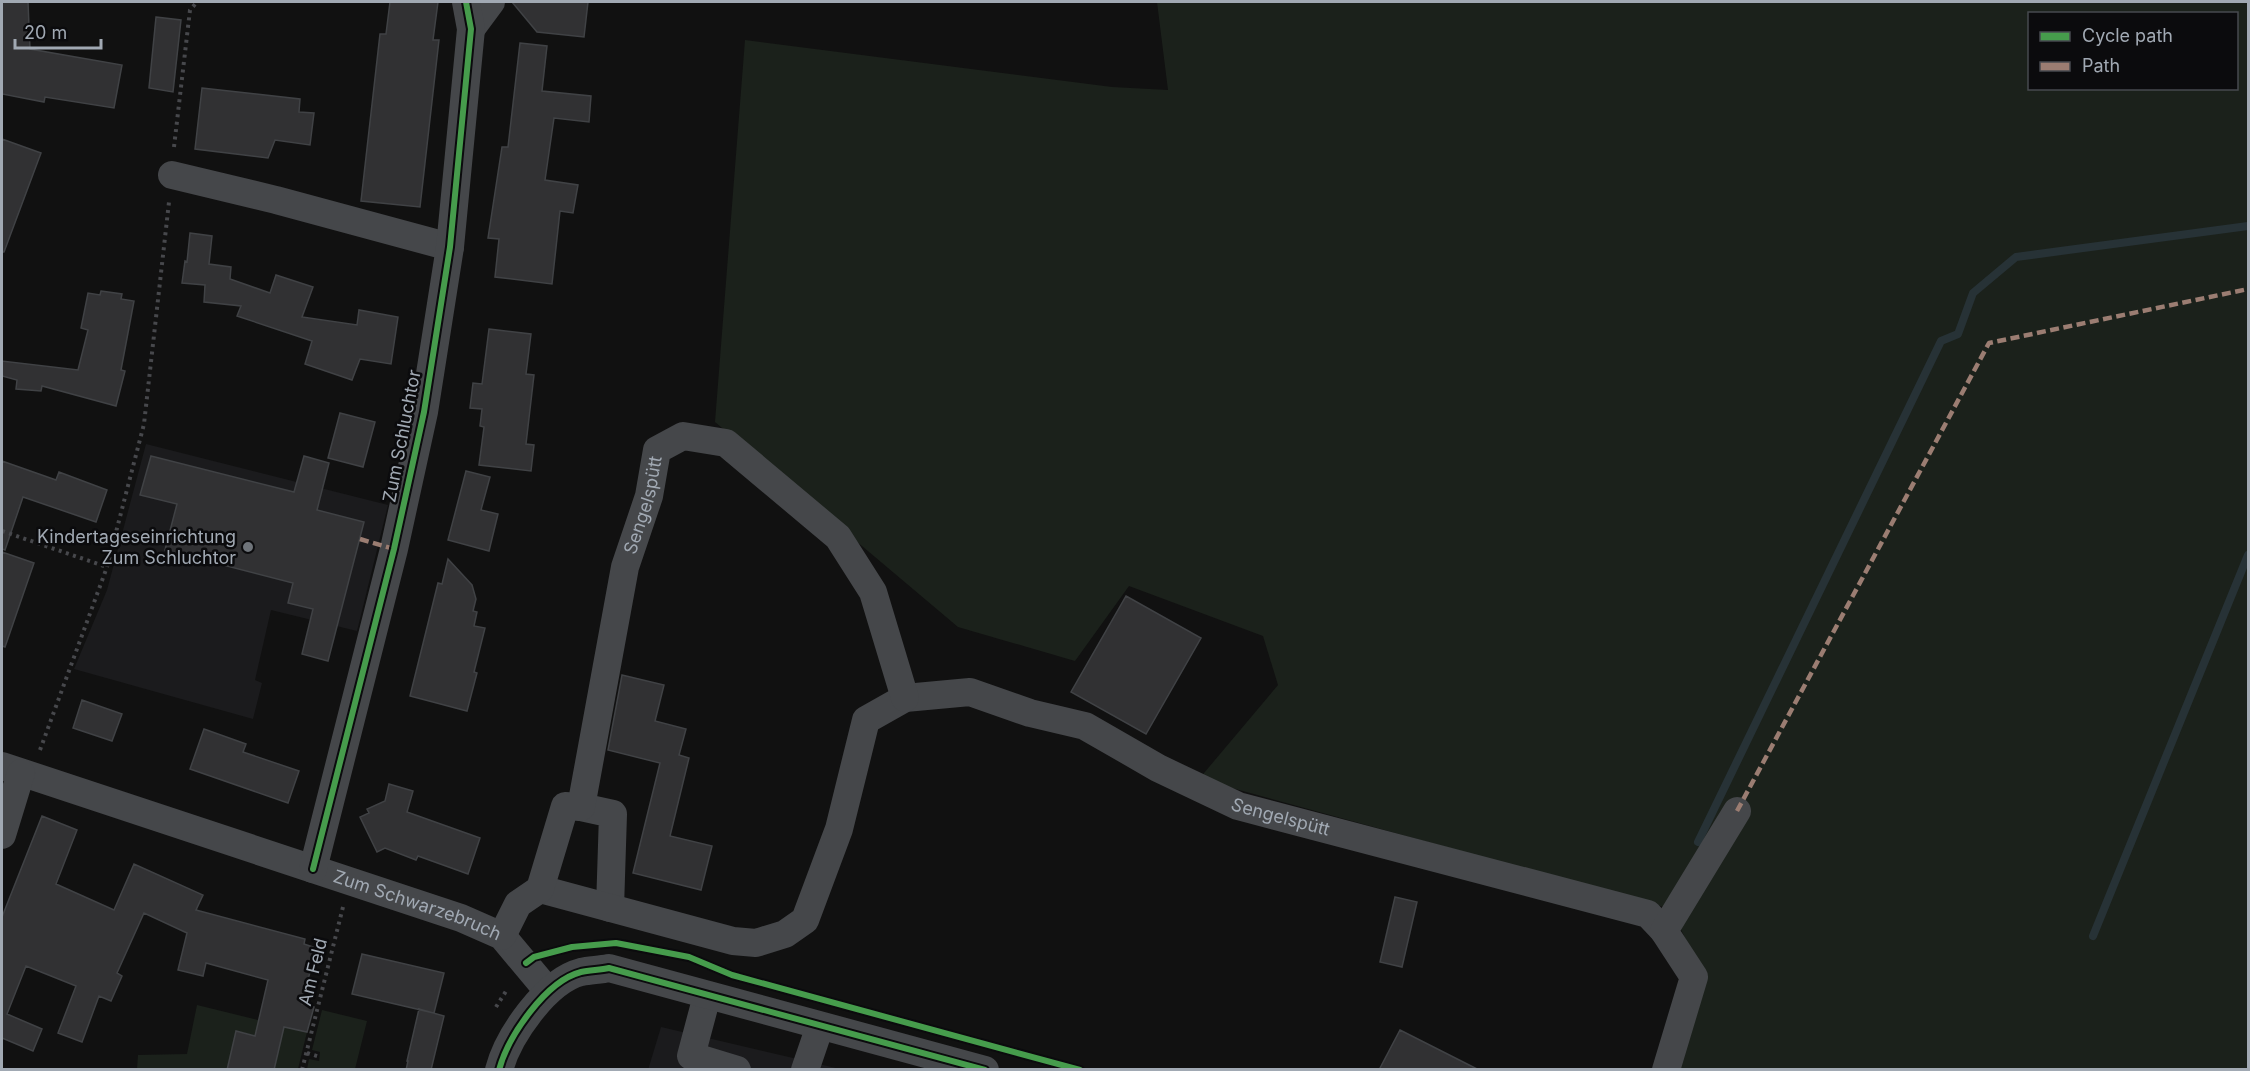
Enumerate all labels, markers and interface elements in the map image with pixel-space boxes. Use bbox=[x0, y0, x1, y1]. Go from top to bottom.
scale bar bbox=[15, 12, 100, 50]
legend bbox=[2028, 12, 2238, 90]
text: 20 m bbox=[24, 22, 67, 43]
text: Cycle path bbox=[2082, 25, 2173, 46]
text: Path bbox=[2082, 55, 2120, 76]
street label: Zum Schluchtor bbox=[378, 368, 425, 504]
street label: Sengelspütt bbox=[619, 454, 666, 557]
place label: Kindertageseinrichtung Zum Schluchtor bbox=[37, 526, 236, 568]
marker: Kindertageseinrichtung Zum Schluchtor bbox=[241, 540, 255, 554]
street label: Sengelspütt bbox=[1228, 793, 1332, 840]
street label: Zum Schwarzebruch bbox=[331, 865, 505, 944]
street label: Am Feld bbox=[294, 936, 331, 1008]

